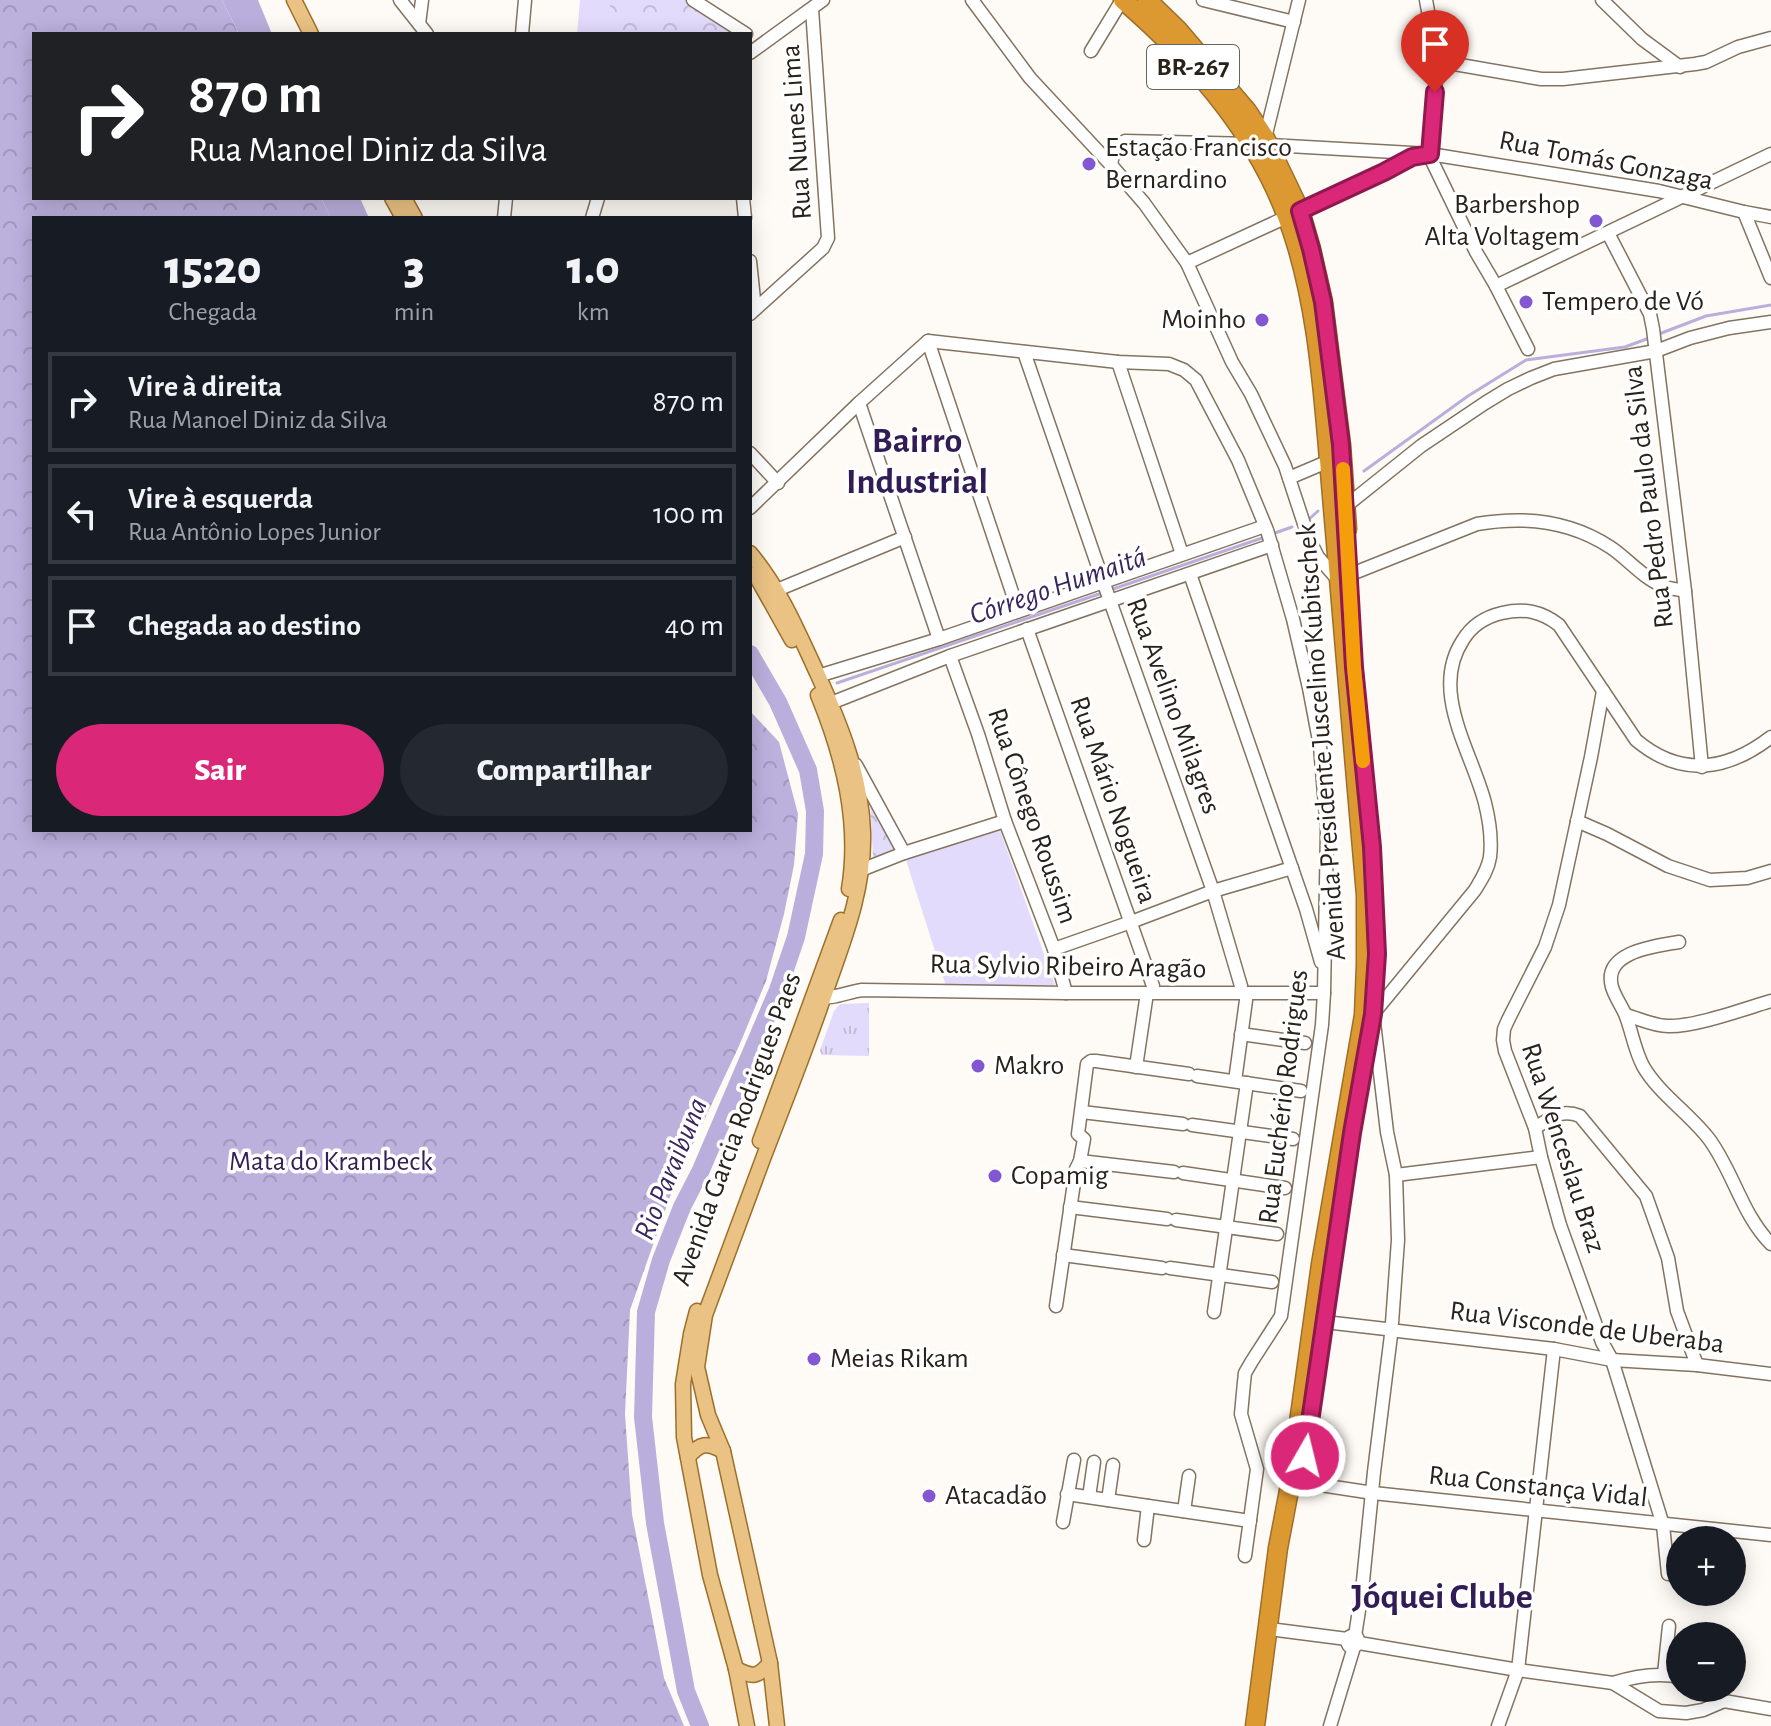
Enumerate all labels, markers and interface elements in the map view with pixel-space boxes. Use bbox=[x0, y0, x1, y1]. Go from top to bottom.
pin bbox=[1401, 10, 1469, 92]
icon: arrive bbox=[1413, 22, 1457, 66]
street label: Rua Nunes Lima bbox=[777, 43, 817, 221]
road number: BR-267 bbox=[1147, 45, 1239, 89]
icon: right bbox=[56, 64, 160, 168]
text: 870 m bbox=[188, 67, 323, 123]
street label: Rua Tomás Gonzaga bbox=[1497, 127, 1715, 195]
text: Rua Manoel Diniz da Silva bbox=[188, 132, 547, 168]
place label: Estação Francisco Bernardino bbox=[1105, 134, 1292, 194]
marker: Estação Francisco Bernardino bbox=[1080, 155, 1098, 173]
place label: Barbershop Alta Voltagem bbox=[1424, 191, 1580, 251]
marker: Barbershop Alta Voltagem bbox=[1587, 212, 1605, 230]
text: 15:20 bbox=[164, 245, 262, 293]
text: 3 bbox=[403, 245, 425, 293]
text: 1.0 bbox=[566, 245, 620, 293]
place label: Tempero de Vó bbox=[1542, 288, 1704, 316]
marker: Tempero de Vó bbox=[1517, 293, 1535, 311]
text: Chegada bbox=[169, 299, 257, 325]
text: min bbox=[394, 299, 434, 325]
text: km bbox=[577, 299, 609, 325]
place label: Moinho bbox=[1161, 306, 1246, 334]
marker: Moinho bbox=[1253, 311, 1271, 329]
street label: Rua Pedro Paulo da Silva bbox=[1619, 364, 1679, 630]
text: Vire à direita bbox=[128, 372, 282, 402]
icon: right bbox=[60, 380, 104, 424]
text: 870 m bbox=[652, 387, 724, 417]
text: Rua Manoel Diniz da Silva bbox=[128, 407, 387, 433]
district label: Bairro Industrial bbox=[846, 423, 988, 500]
text: Vire à esquerda bbox=[128, 484, 313, 514]
icon: left bbox=[60, 492, 104, 536]
text: 100 m bbox=[653, 499, 724, 529]
text: Rua Antônio Lopes Junior bbox=[128, 519, 381, 545]
street label: Avenida Presidente Juscelino Kubitschek bbox=[1293, 522, 1351, 962]
water label: Córrego Humaitá bbox=[966, 542, 1150, 630]
street label: Rua Avelino Milagres bbox=[1121, 594, 1225, 818]
icon: arrive bbox=[60, 604, 104, 648]
text: Chegada ao destino bbox=[128, 611, 361, 641]
text: 40 m bbox=[665, 611, 724, 641]
street label: Rua Mário Nogueira bbox=[1064, 693, 1162, 907]
street label: Rua Cônego Roussim bbox=[982, 705, 1082, 927]
button: Sair bbox=[56, 724, 384, 816]
button: Compartilhar bbox=[400, 724, 728, 816]
street label: Rua Sylvio Ribeiro Aragão bbox=[929, 951, 1207, 983]
street label: Rua Euchério Rodrigues bbox=[1254, 968, 1314, 1226]
street label: Avenida Garcia Rodrigues Paes bbox=[667, 969, 807, 1289]
street label: Rua Wenceslau Braz bbox=[1516, 1040, 1610, 1256]
place label: Makro bbox=[994, 1052, 1064, 1080]
marker: Makro bbox=[969, 1057, 987, 1075]
water label: Rio Paraibuna bbox=[629, 1094, 713, 1244]
park label: Mata do Krambeck bbox=[229, 1148, 433, 1176]
place label: Copamig bbox=[1011, 1162, 1109, 1190]
marker: Copamig bbox=[986, 1167, 1004, 1185]
street label: Rua Visconde de Uberaba bbox=[1448, 1297, 1726, 1359]
place label: Meias Rikam bbox=[830, 1345, 969, 1373]
marker: Meias Rikam bbox=[805, 1350, 823, 1368]
position arrow bbox=[1263, 1414, 1347, 1498]
street label: Rua Constança Vidal bbox=[1427, 1462, 1649, 1512]
place label: Atacadão bbox=[945, 1482, 1047, 1510]
marker: Atacadão bbox=[920, 1487, 938, 1505]
map controls bbox=[1666, 1526, 1746, 1702]
button: + bbox=[1666, 1526, 1746, 1606]
district label: Jóquei Clube bbox=[1351, 1579, 1533, 1615]
button: − bbox=[1666, 1622, 1746, 1702]

